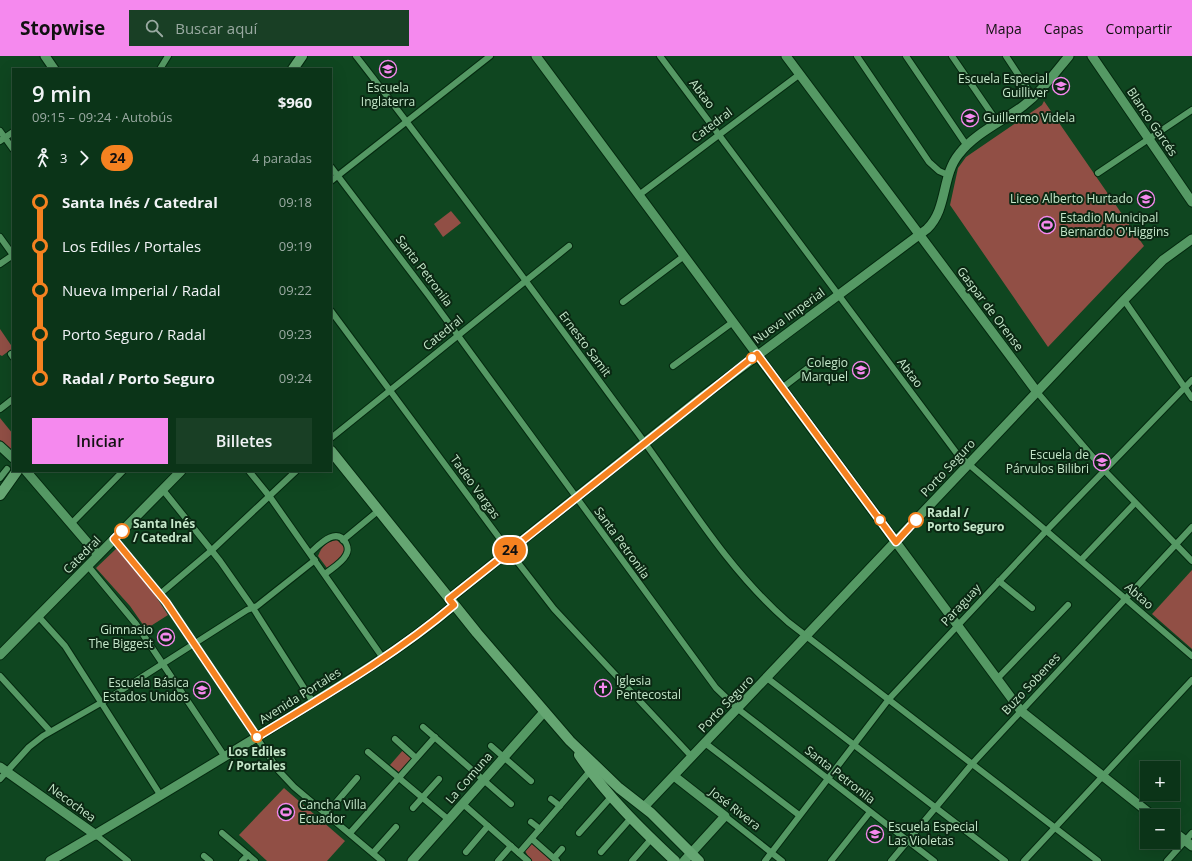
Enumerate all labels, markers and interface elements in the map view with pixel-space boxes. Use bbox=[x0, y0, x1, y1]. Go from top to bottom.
search box bbox=[129, 10, 409, 46]
text: Stopwise bbox=[20, 15, 105, 41]
icon: search bbox=[143, 17, 165, 39]
text: Buscar aquí bbox=[175, 18, 257, 38]
text: Mapa bbox=[985, 19, 1022, 38]
text: Capas bbox=[1044, 19, 1083, 38]
text: Compartir bbox=[1105, 19, 1172, 38]
school or university icon: Escuela Inglaterra bbox=[378, 59, 398, 79]
place label: Escuela Especial Guilliver bbox=[958, 70, 1048, 101]
street label: Abtao bbox=[686, 75, 719, 112]
school or university icon: Escuela Especial Guilliver bbox=[1051, 76, 1071, 96]
text: 9 min bbox=[32, 78, 91, 108]
place label: Escuela Inglaterra bbox=[361, 79, 415, 110]
street label: Blanco Garcés bbox=[1123, 84, 1182, 160]
text: $960 bbox=[278, 92, 312, 112]
street label: Catedral bbox=[688, 104, 736, 146]
text: 09:15 – 09:24 · Autobús bbox=[32, 108, 173, 126]
school or university icon: Guillermo Videla bbox=[960, 108, 980, 128]
place label: Guillermo Videla bbox=[983, 109, 1075, 126]
icon: walk bbox=[32, 147, 54, 169]
icon: forward bbox=[73, 147, 95, 169]
text: 24 bbox=[109, 148, 125, 167]
text: 3 bbox=[60, 149, 67, 167]
text: 4 paradas bbox=[252, 149, 312, 167]
school or university icon: Liceo Alberto Hurtado bbox=[1136, 189, 1156, 209]
place label: Liceo Alberto Hurtado bbox=[1010, 190, 1133, 207]
text: Santa Inés / Catedral bbox=[62, 192, 218, 212]
text: 09:18 bbox=[279, 193, 312, 211]
place label: Estadio Municipal Bernardo O'Higgins bbox=[1060, 209, 1169, 240]
sports icon: Estadio Municipal Bernardo O'Higgins bbox=[1037, 215, 1057, 235]
street label: Santa Petronila bbox=[392, 232, 457, 310]
text: Los Ediles / Portales bbox=[62, 236, 201, 256]
text: 09:19 bbox=[279, 237, 312, 255]
street label: Gaspar de Orense bbox=[953, 263, 1028, 354]
text: Nueva Imperial / Radal bbox=[62, 280, 221, 300]
text: 09:22 bbox=[279, 281, 312, 299]
street label: Nueva Imperial bbox=[749, 284, 828, 347]
street label: Ernesto Samit bbox=[555, 308, 616, 380]
street label: Catedral bbox=[419, 311, 466, 354]
text: Porto Seguro / Radal bbox=[62, 324, 206, 344]
text: 09:23 bbox=[279, 325, 312, 343]
unlabelled marker bbox=[746, 352, 758, 364]
place label: Colegio Marquel bbox=[801, 354, 848, 385]
street label: Abtao bbox=[894, 354, 927, 391]
school or university icon: Colegio Marquel bbox=[851, 360, 871, 380]
text: Radal / Porto Seguro bbox=[62, 368, 215, 388]
text: 09:24 bbox=[279, 369, 312, 387]
button: Iniciar bbox=[32, 418, 168, 464]
button: Billetes bbox=[176, 418, 312, 464]
street label: Porto Seguro bbox=[916, 435, 979, 500]
place label: Escuela de Párvulos Bilibri bbox=[1006, 446, 1089, 477]
street label: Tadeo Vargas bbox=[446, 451, 505, 522]
school or university icon: Escuela de Párvulos Bilibri bbox=[1092, 452, 1112, 472]
street label: Santa Petronila bbox=[591, 503, 654, 582]
place label: Radal / Porto Seguro bbox=[927, 504, 1004, 535]
marker: Radal / Porto Seguro bbox=[908, 512, 924, 528]
unlabelled marker bbox=[874, 514, 886, 526]
place label: Santa Inés / Catedral bbox=[133, 515, 195, 546]
marker: Santa Inés / Catedral bbox=[114, 523, 130, 539]
street label: Catedral bbox=[59, 532, 104, 577]
line badge: 24 bbox=[492, 537, 528, 563]
text: 24 bbox=[502, 540, 518, 559]
street label: Abtao bbox=[1121, 578, 1157, 613]
street label: Paraguay bbox=[937, 579, 985, 629]
place label: Gimnasio The Biggest bbox=[89, 621, 153, 652]
sports icon: Gimnasio The Biggest bbox=[156, 627, 176, 647]
street label: Buzo Sobenes bbox=[998, 649, 1064, 718]
street label: Avenida Portales bbox=[256, 663, 344, 728]
street label: Porto Seguro bbox=[694, 671, 757, 736]
place label: Iglesia Pentecostal bbox=[616, 672, 681, 703]
place label: Escuela Básica Estados Unidos bbox=[103, 674, 189, 705]
church icon: Iglesia Pentecostal bbox=[593, 678, 613, 698]
school or university icon: Escuela Básica Estados Unidos bbox=[192, 680, 212, 700]
marker: Los Ediles / Portales bbox=[251, 731, 263, 743]
street label: Santa Petronila bbox=[802, 742, 879, 808]
place label: Los Ediles / Portales bbox=[228, 743, 286, 774]
street label: La Comuna bbox=[441, 748, 496, 807]
map controls bbox=[1140, 761, 1180, 849]
button: + bbox=[1140, 761, 1180, 801]
street label: Necochea bbox=[45, 779, 100, 826]
street label: José Rivera bbox=[705, 783, 764, 834]
place label: Cancha Villa Ecuador bbox=[299, 796, 366, 827]
sports icon: Cancha Villa Ecuador bbox=[276, 802, 296, 822]
button: − bbox=[1140, 809, 1180, 849]
place label: Escuela Especial Las Violetas bbox=[888, 818, 978, 849]
school or university icon: Escuela Especial Las Violetas bbox=[865, 824, 885, 844]

